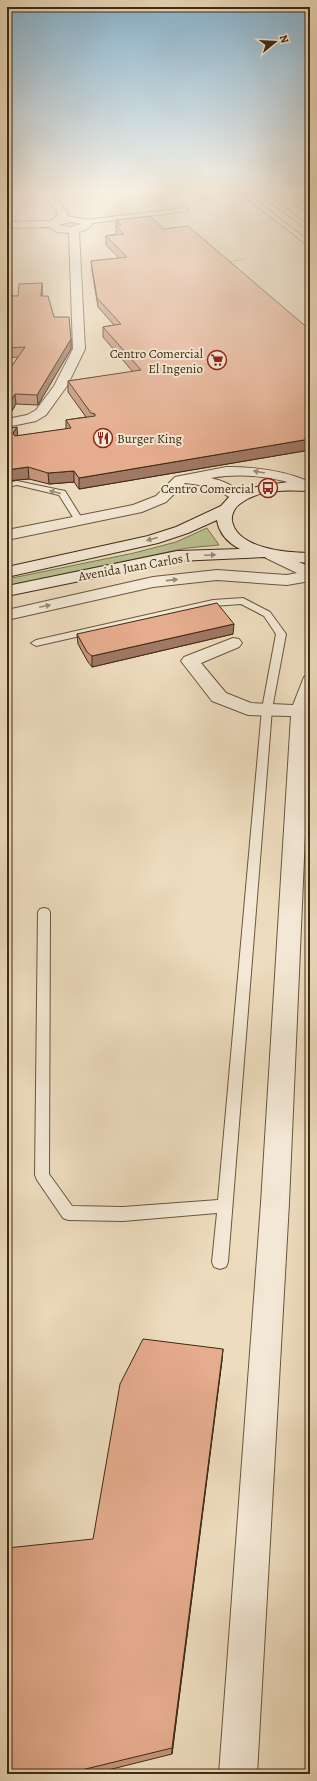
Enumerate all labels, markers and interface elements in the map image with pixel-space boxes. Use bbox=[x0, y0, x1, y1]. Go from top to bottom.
north arrow bbox=[255, 22, 295, 62]
text: N bbox=[276, 33, 292, 45]
place label: Centro Comercial El Ingenio bbox=[110, 345, 203, 377]
supermarket icon: Centro Comercial El Ingenio bbox=[206, 349, 228, 371]
restaurant icon: Burger King bbox=[92, 427, 114, 449]
place label: Burger King bbox=[117, 430, 183, 447]
one-way arrow bbox=[253, 469, 265, 475]
bus stop icon: Centro Comercial bbox=[257, 477, 279, 499]
place label: Centro Comercial bbox=[161, 480, 254, 497]
one-way arrow bbox=[49, 488, 61, 494]
one-way arrow bbox=[146, 537, 158, 543]
street label: Avenida Juan Carlos I bbox=[76, 548, 192, 585]
one-way arrow bbox=[204, 552, 217, 558]
one-way arrow bbox=[166, 577, 178, 583]
one-way arrow bbox=[39, 603, 51, 609]

